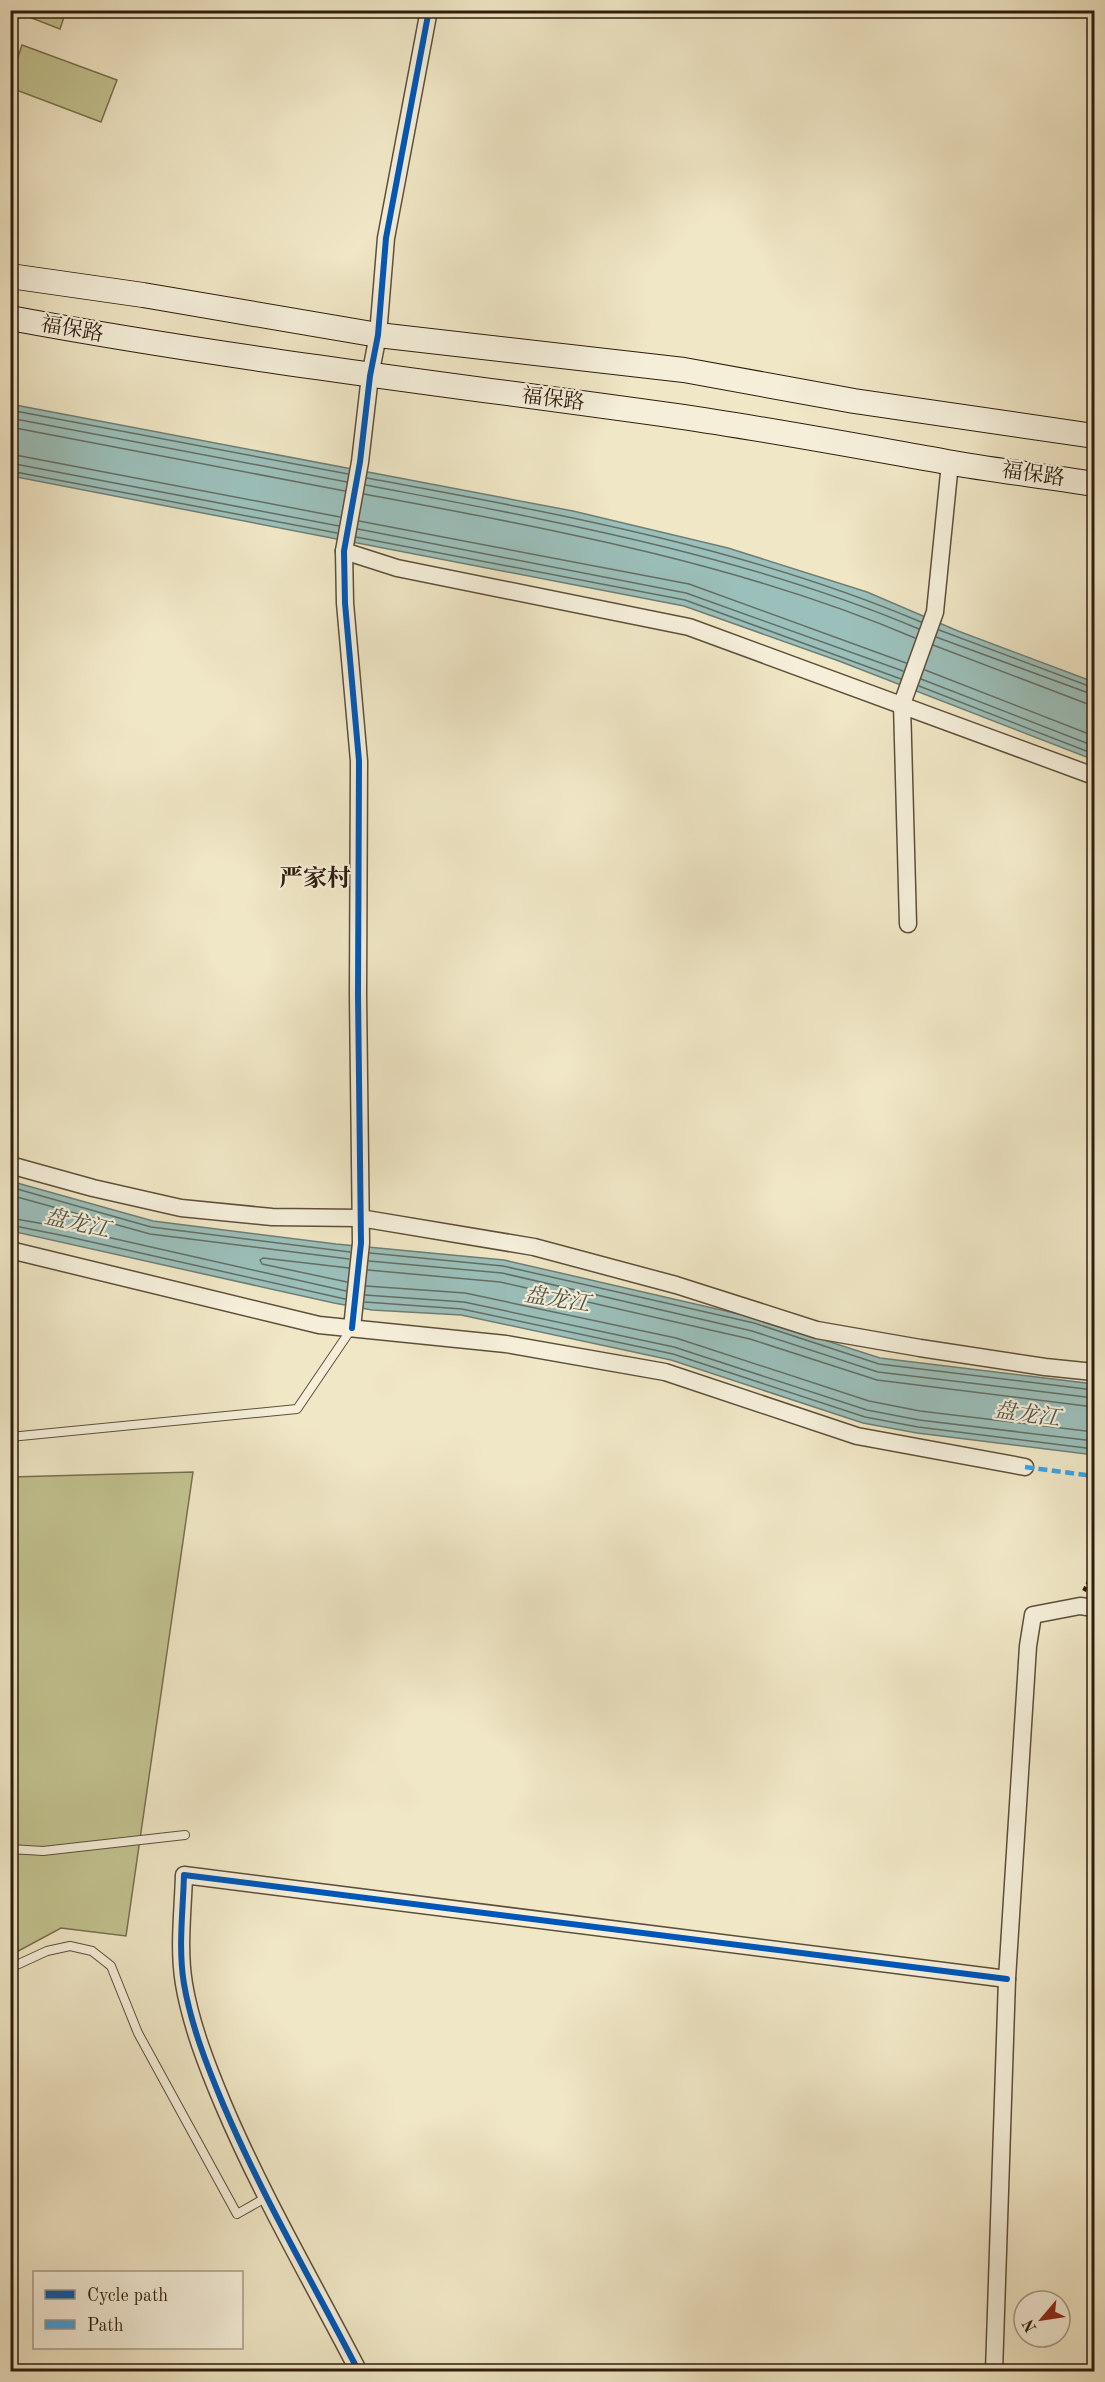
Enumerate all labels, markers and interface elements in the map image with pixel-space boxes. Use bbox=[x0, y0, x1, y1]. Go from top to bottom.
street label: 福保路 bbox=[39, 312, 105, 346]
street label: 福保路 bbox=[520, 384, 586, 414]
street label: 福保路 bbox=[1000, 458, 1066, 490]
district label: 严家村 bbox=[279, 865, 351, 892]
water label: 盘龙江 bbox=[42, 1204, 115, 1243]
water label: 盘龙江 bbox=[523, 1282, 595, 1316]
water label: 盘龙江 bbox=[993, 1398, 1064, 1431]
legend bbox=[33, 2271, 243, 2349]
text: Cycle path bbox=[87, 2287, 168, 2305]
north arrow bbox=[1012, 2289, 1072, 2349]
text: N bbox=[1020, 2315, 1041, 2335]
text: Path bbox=[87, 2317, 124, 2335]

